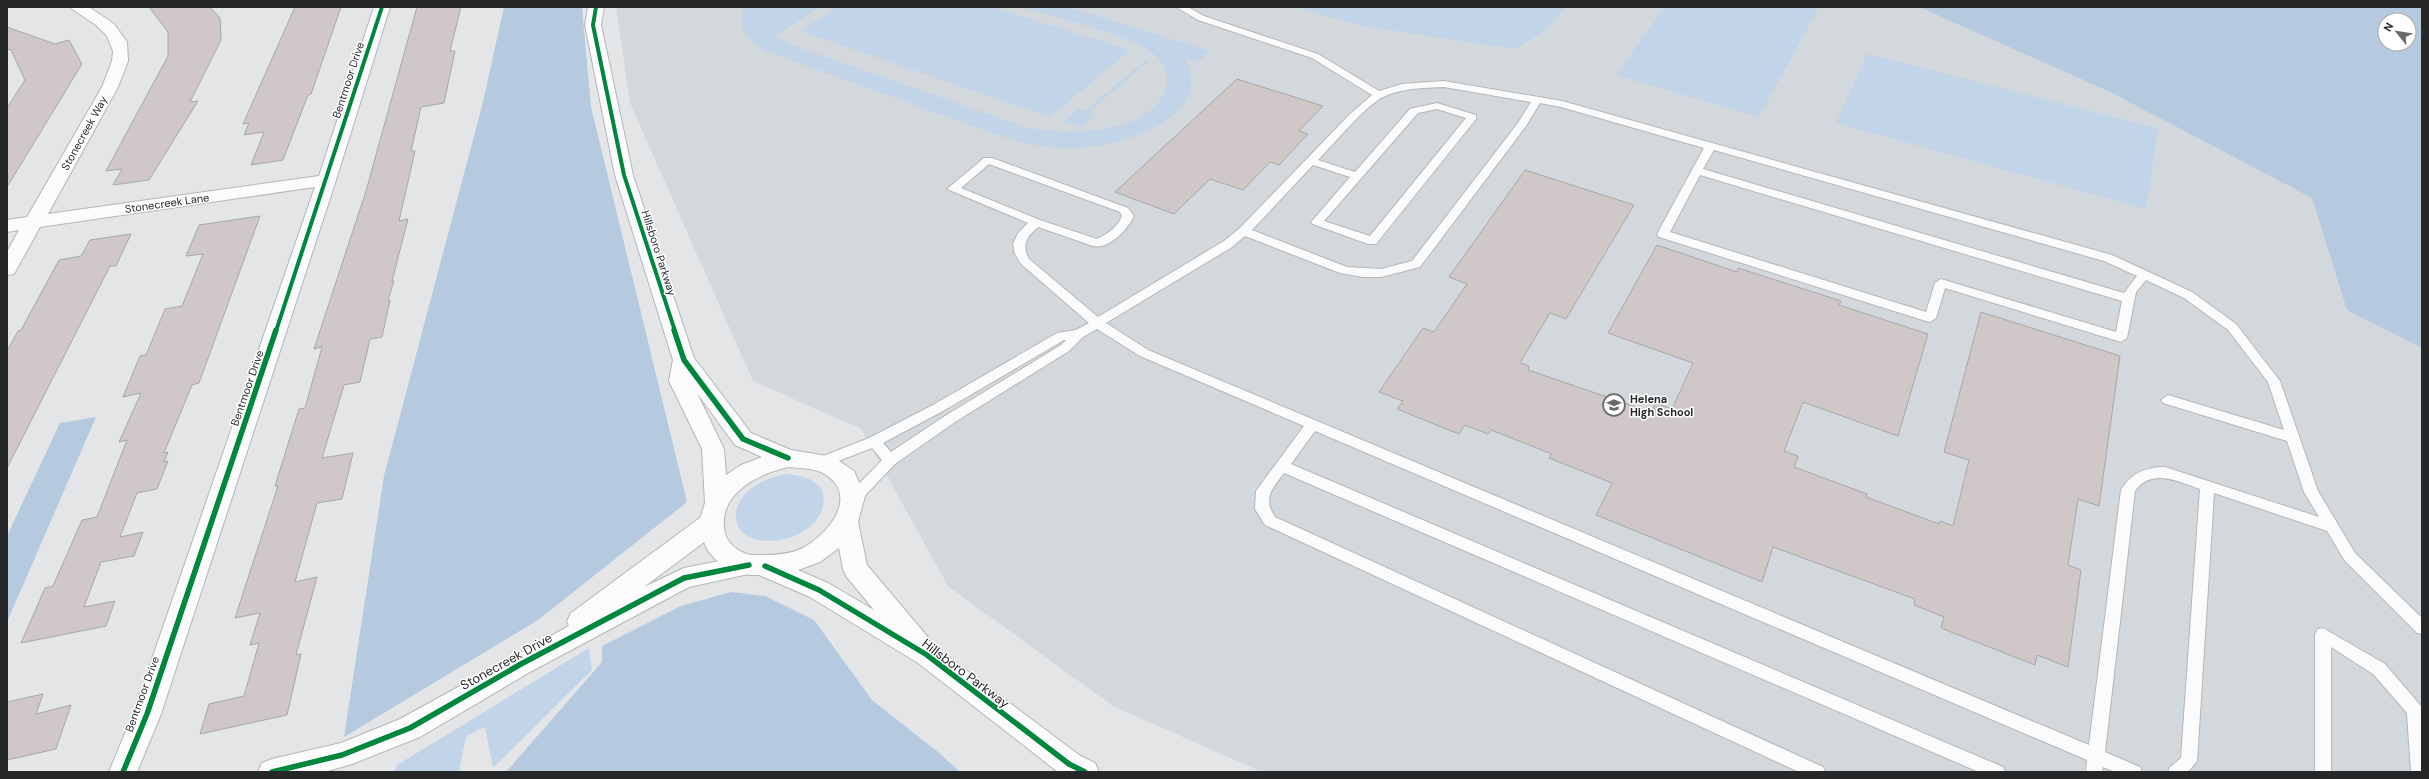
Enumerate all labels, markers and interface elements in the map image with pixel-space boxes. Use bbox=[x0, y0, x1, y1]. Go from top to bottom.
north arrow bbox=[2377, 12, 2417, 52]
text: N bbox=[2380, 20, 2396, 34]
street label: Bentmoor Drive bbox=[329, 40, 367, 120]
street label: Stonecreek Way bbox=[58, 93, 110, 173]
street label: Stonecreek Lane bbox=[124, 190, 210, 216]
street label: Hillsboro Parkway bbox=[639, 208, 679, 298]
street label: Bentmoor Drive bbox=[227, 348, 267, 428]
school or university icon: Helena High School bbox=[1601, 392, 1627, 418]
place label: Helena High School bbox=[1630, 392, 1693, 419]
street label: Stonecreek Drive bbox=[457, 629, 555, 694]
street label: Hillsboro Parkway bbox=[919, 635, 1013, 712]
street label: Bentmoor Drive bbox=[122, 654, 162, 734]

